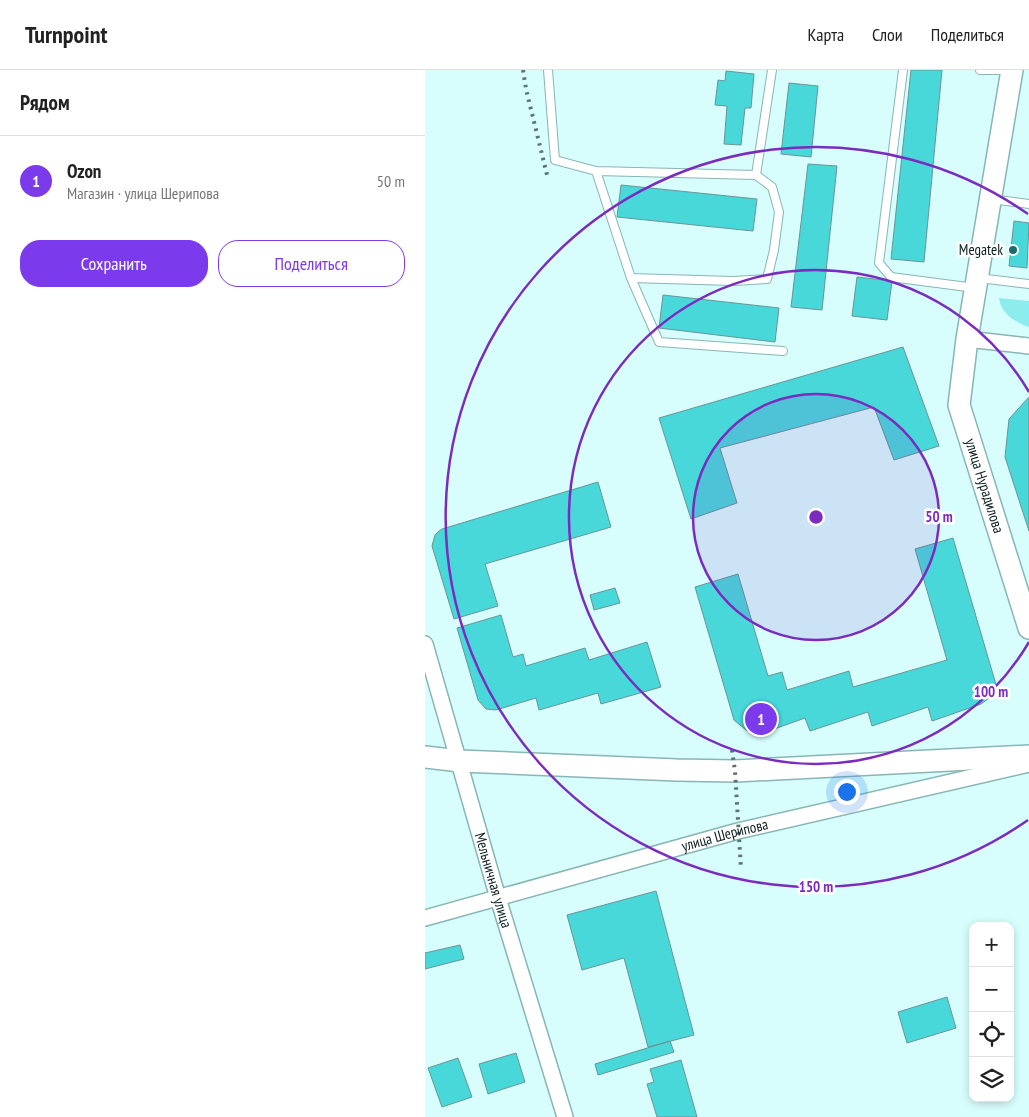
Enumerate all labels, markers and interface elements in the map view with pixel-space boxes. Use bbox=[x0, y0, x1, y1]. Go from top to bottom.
text: Turnpoint bbox=[25, 19, 107, 50]
text: Карта bbox=[807, 23, 844, 46]
text: Слои bbox=[872, 23, 903, 46]
text: Поделиться bbox=[931, 23, 1004, 46]
text: Рядом bbox=[20, 89, 70, 116]
text: Ozon bbox=[67, 159, 101, 183]
text: 1 bbox=[32, 171, 40, 191]
text: 50 m bbox=[377, 171, 405, 191]
text: Магазин · улица Шерипова bbox=[67, 183, 219, 203]
button: Сохранить bbox=[20, 240, 208, 287]
button: Поделиться bbox=[218, 240, 405, 287]
place label: Megatek bbox=[959, 240, 1003, 259]
marker: Megatek bbox=[1007, 244, 1019, 256]
street label: улица Нурадилова bbox=[961, 436, 1009, 535]
text: 50 m bbox=[925, 507, 953, 526]
centre of rings bbox=[807, 508, 825, 526]
text: 100 m bbox=[974, 682, 1008, 701]
pin: 1 bbox=[745, 700, 777, 738]
your location bbox=[834, 779, 860, 805]
street label: улица Шерипова bbox=[679, 814, 770, 855]
street label: Мельничная улица bbox=[471, 830, 517, 930]
text: 150 m bbox=[799, 877, 833, 896]
map controls bbox=[969, 922, 1014, 1102]
button: + bbox=[969, 922, 1014, 967]
button: − bbox=[969, 967, 1014, 1012]
button: locate bbox=[969, 1012, 1014, 1057]
button: layers bbox=[969, 1057, 1014, 1102]

